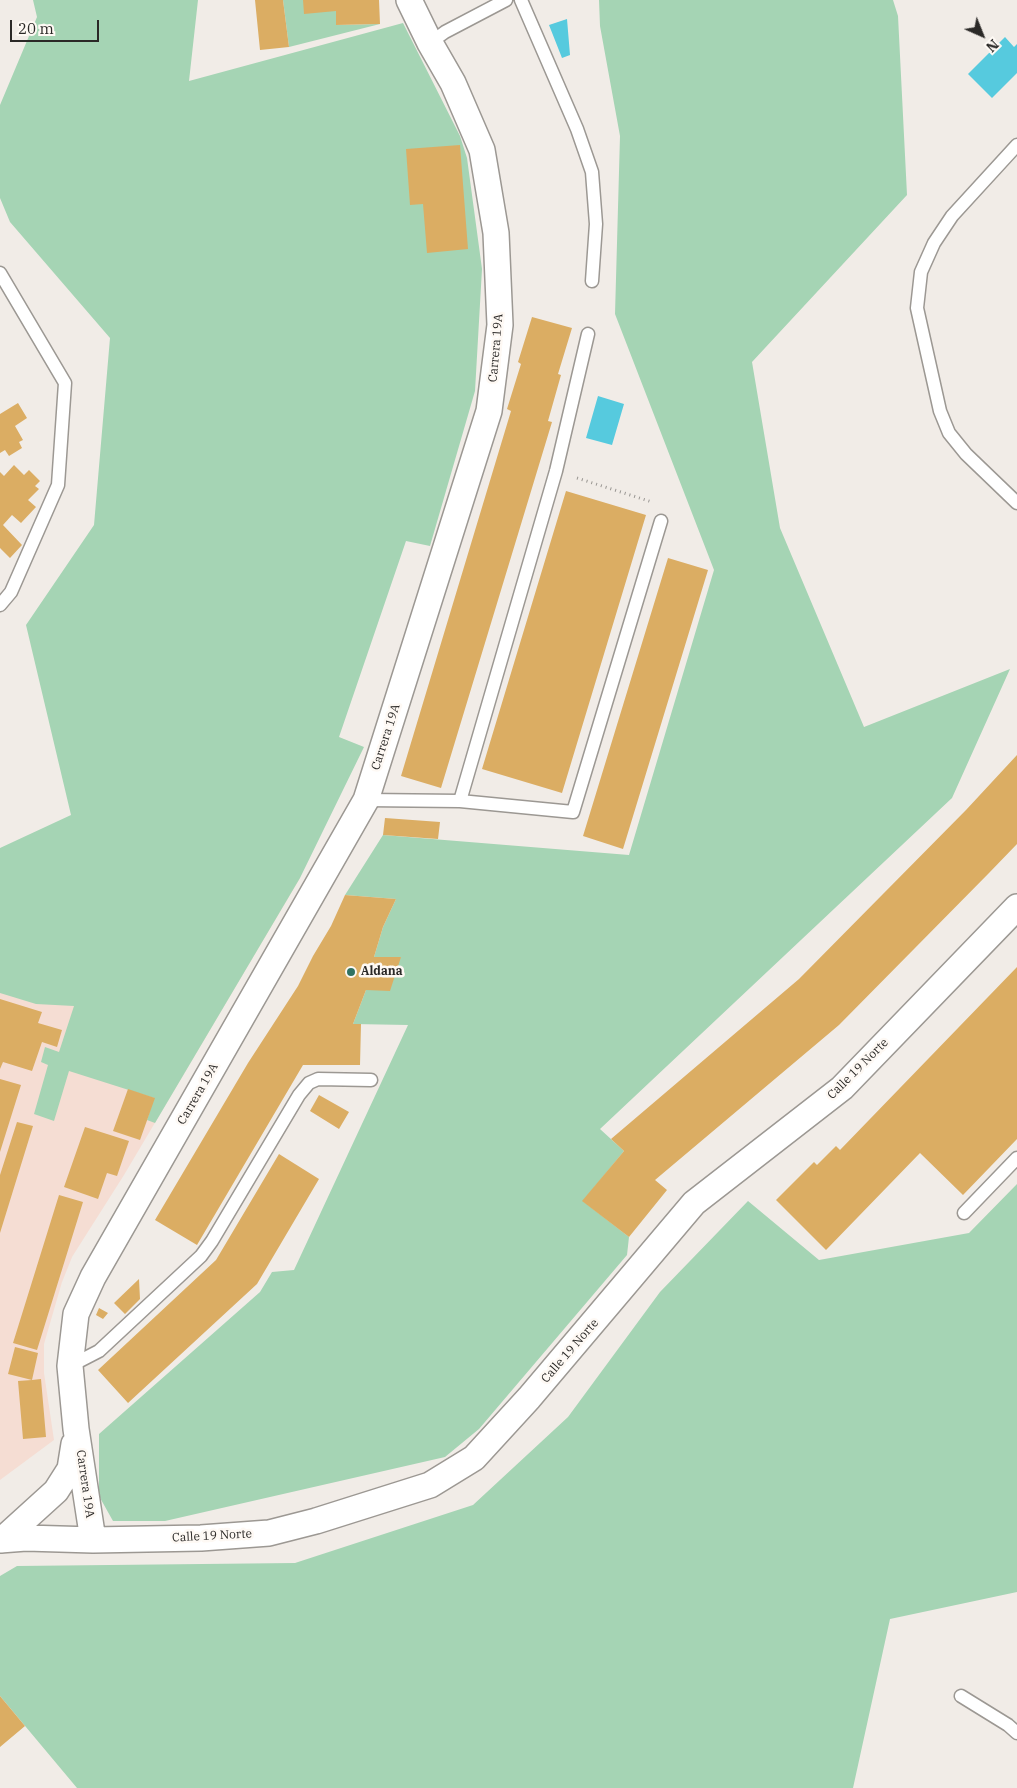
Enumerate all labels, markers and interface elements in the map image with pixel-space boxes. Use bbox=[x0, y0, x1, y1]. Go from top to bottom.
scale bar bbox=[12, 10, 101, 42]
north arrow bbox=[957, 10, 1007, 60]
text: 20 m bbox=[18, 19, 54, 38]
text: N bbox=[982, 35, 1003, 56]
street label: Carrera 19A bbox=[486, 313, 506, 383]
street label: Carrera 19A bbox=[369, 702, 403, 772]
place label: Aldana bbox=[361, 965, 403, 979]
marker: Aldana bbox=[345, 966, 357, 978]
street label: Calle 19 Norte bbox=[825, 1036, 891, 1102]
street label: Carrera 19A bbox=[175, 1061, 221, 1127]
street label: Calle 19 Norte bbox=[538, 1316, 602, 1386]
street label: Carrera 19A bbox=[73, 1449, 97, 1519]
street label: Calle 19 Norte bbox=[172, 1527, 252, 1545]

